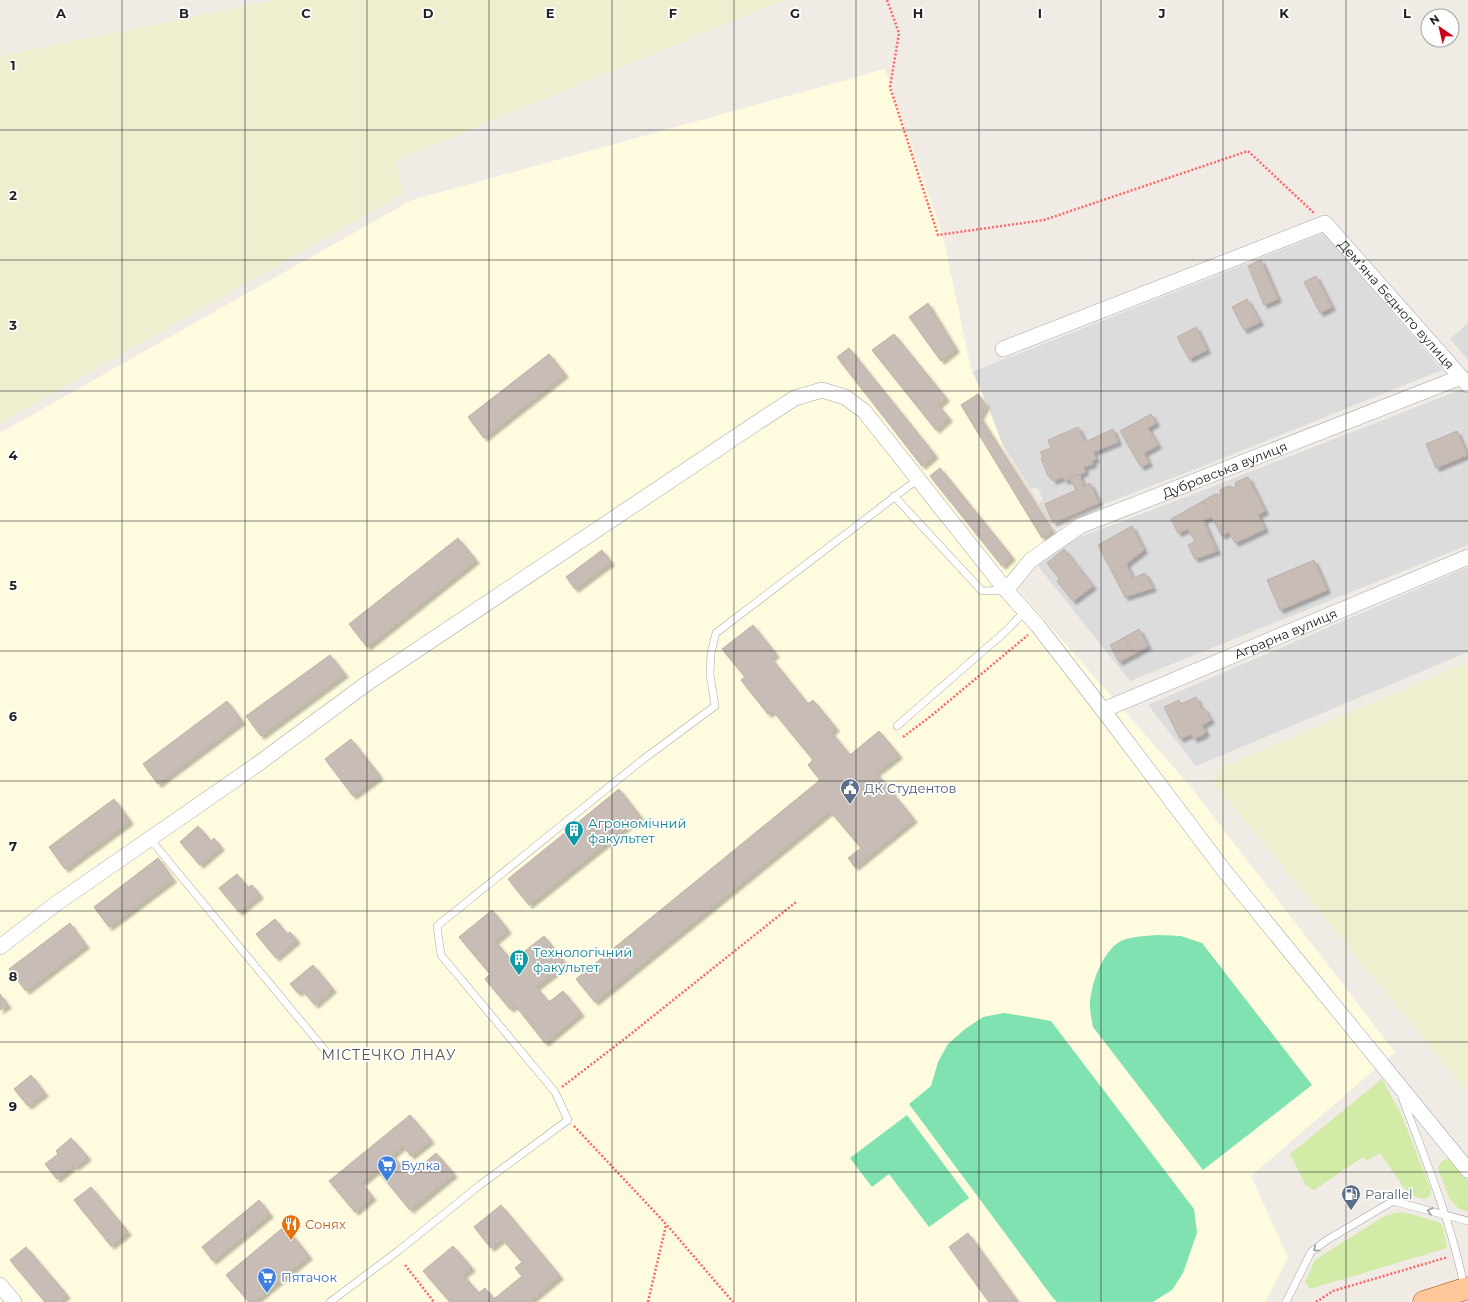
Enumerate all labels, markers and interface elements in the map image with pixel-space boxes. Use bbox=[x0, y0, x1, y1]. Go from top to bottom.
text: A bbox=[55, 5, 67, 21]
text: B bbox=[179, 5, 189, 21]
text: C bbox=[301, 5, 311, 21]
text: D bbox=[423, 5, 434, 21]
text: E bbox=[546, 5, 555, 21]
text: F bbox=[669, 5, 677, 21]
text: G bbox=[790, 5, 800, 21]
text: H bbox=[913, 5, 923, 21]
text: I bbox=[1038, 5, 1042, 21]
text: J bbox=[1157, 5, 1166, 21]
text: K bbox=[1279, 5, 1289, 21]
text: L bbox=[1403, 5, 1411, 21]
north arrow bbox=[1420, 8, 1460, 48]
text: N bbox=[1427, 11, 1442, 28]
text: 1 bbox=[10, 57, 16, 73]
text: 2 bbox=[9, 187, 17, 203]
street label: Дем’яна Бєдного вулиця bbox=[1335, 236, 1458, 372]
text: 3 bbox=[8, 317, 17, 333]
street label: Дубровська вулиця bbox=[1160, 438, 1289, 501]
text: 4 bbox=[9, 447, 18, 463]
text: 5 bbox=[9, 577, 17, 593]
street label: Аграрна вулиця bbox=[1232, 605, 1339, 662]
text: 6 bbox=[9, 708, 18, 724]
public building icon: ДК Студентов bbox=[839, 777, 861, 805]
place label: ДК Студентов bbox=[864, 780, 956, 796]
place label: Агрономічний факультет bbox=[588, 815, 686, 846]
building icon: Агрономічний факультет bbox=[563, 819, 585, 847]
text: 7 bbox=[9, 838, 17, 854]
place label: Технологічний факультет bbox=[533, 944, 632, 975]
building icon: Технологічний факультет bbox=[508, 948, 530, 976]
text: 8 bbox=[9, 968, 18, 984]
district label: МІСТЕЧКО ЛНАУ bbox=[321, 1046, 457, 1064]
text: 9 bbox=[9, 1098, 17, 1114]
supermarket icon: Булка bbox=[376, 1154, 398, 1182]
place label: Булка bbox=[401, 1157, 440, 1173]
fuel station icon: Parallel bbox=[1340, 1183, 1362, 1211]
place label: Parallel bbox=[1365, 1186, 1413, 1202]
one-way arrow bbox=[1427, 1208, 1433, 1216]
restaurant icon: Сонях bbox=[280, 1213, 302, 1241]
place label: Сонях bbox=[305, 1216, 346, 1232]
one-way arrow bbox=[1313, 1245, 1320, 1252]
supermarket icon: Пятачок bbox=[256, 1266, 278, 1294]
place label: Пятачок bbox=[281, 1269, 337, 1285]

